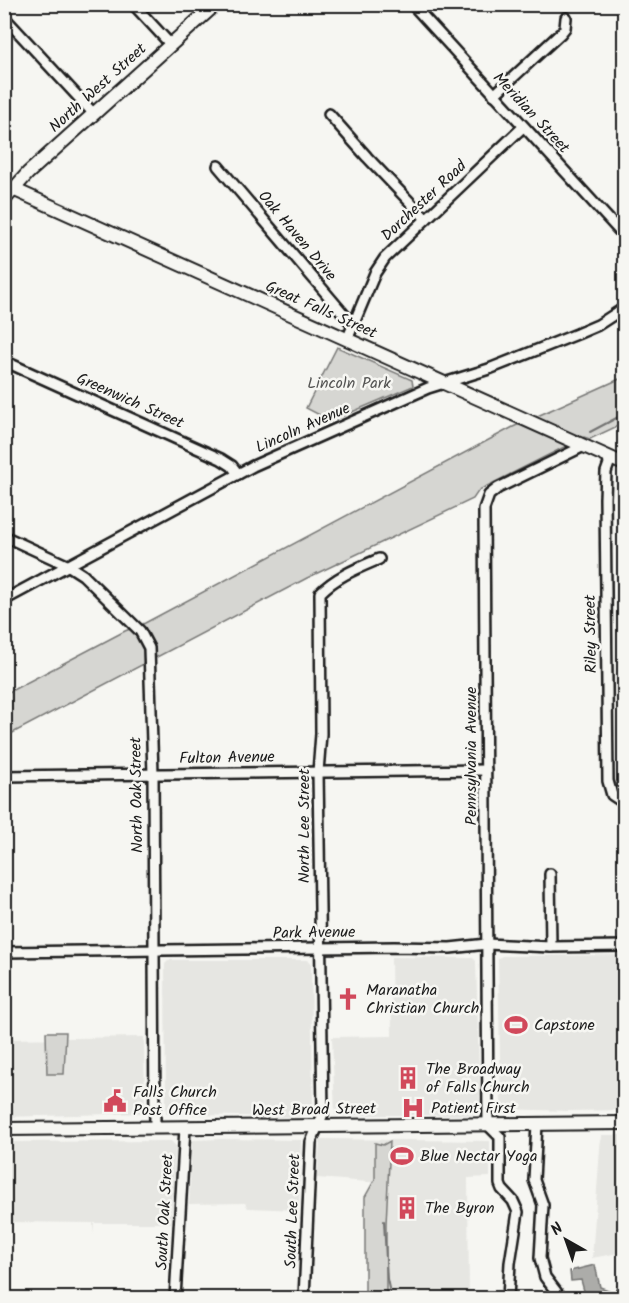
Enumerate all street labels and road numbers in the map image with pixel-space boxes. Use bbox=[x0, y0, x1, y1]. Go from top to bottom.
street label: North West Street bbox=[43, 37, 153, 139]
street label: Meridian Street bbox=[486, 67, 576, 160]
street label: Dorchester Road bbox=[375, 154, 473, 248]
street label: Oak Haven Drive bbox=[252, 185, 342, 287]
street label: Great Falls Street bbox=[261, 274, 382, 346]
street label: Greenwich Street bbox=[72, 366, 188, 436]
street label: Lincoln Avenue bbox=[252, 396, 354, 460]
street label: Riley Street bbox=[578, 594, 604, 674]
street label: Pennsylvania Avenue bbox=[459, 687, 484, 825]
street label: North Oak Street bbox=[123, 736, 151, 853]
street label: Fulton Avenue bbox=[179, 745, 275, 771]
street label: North Lee Street bbox=[292, 768, 317, 883]
street label: Park Avenue bbox=[273, 920, 355, 946]
street label: West Broad Street bbox=[252, 1096, 377, 1124]
street label: South Oak Street bbox=[149, 1152, 181, 1271]
street label: South Lee Street bbox=[279, 1152, 308, 1269]

